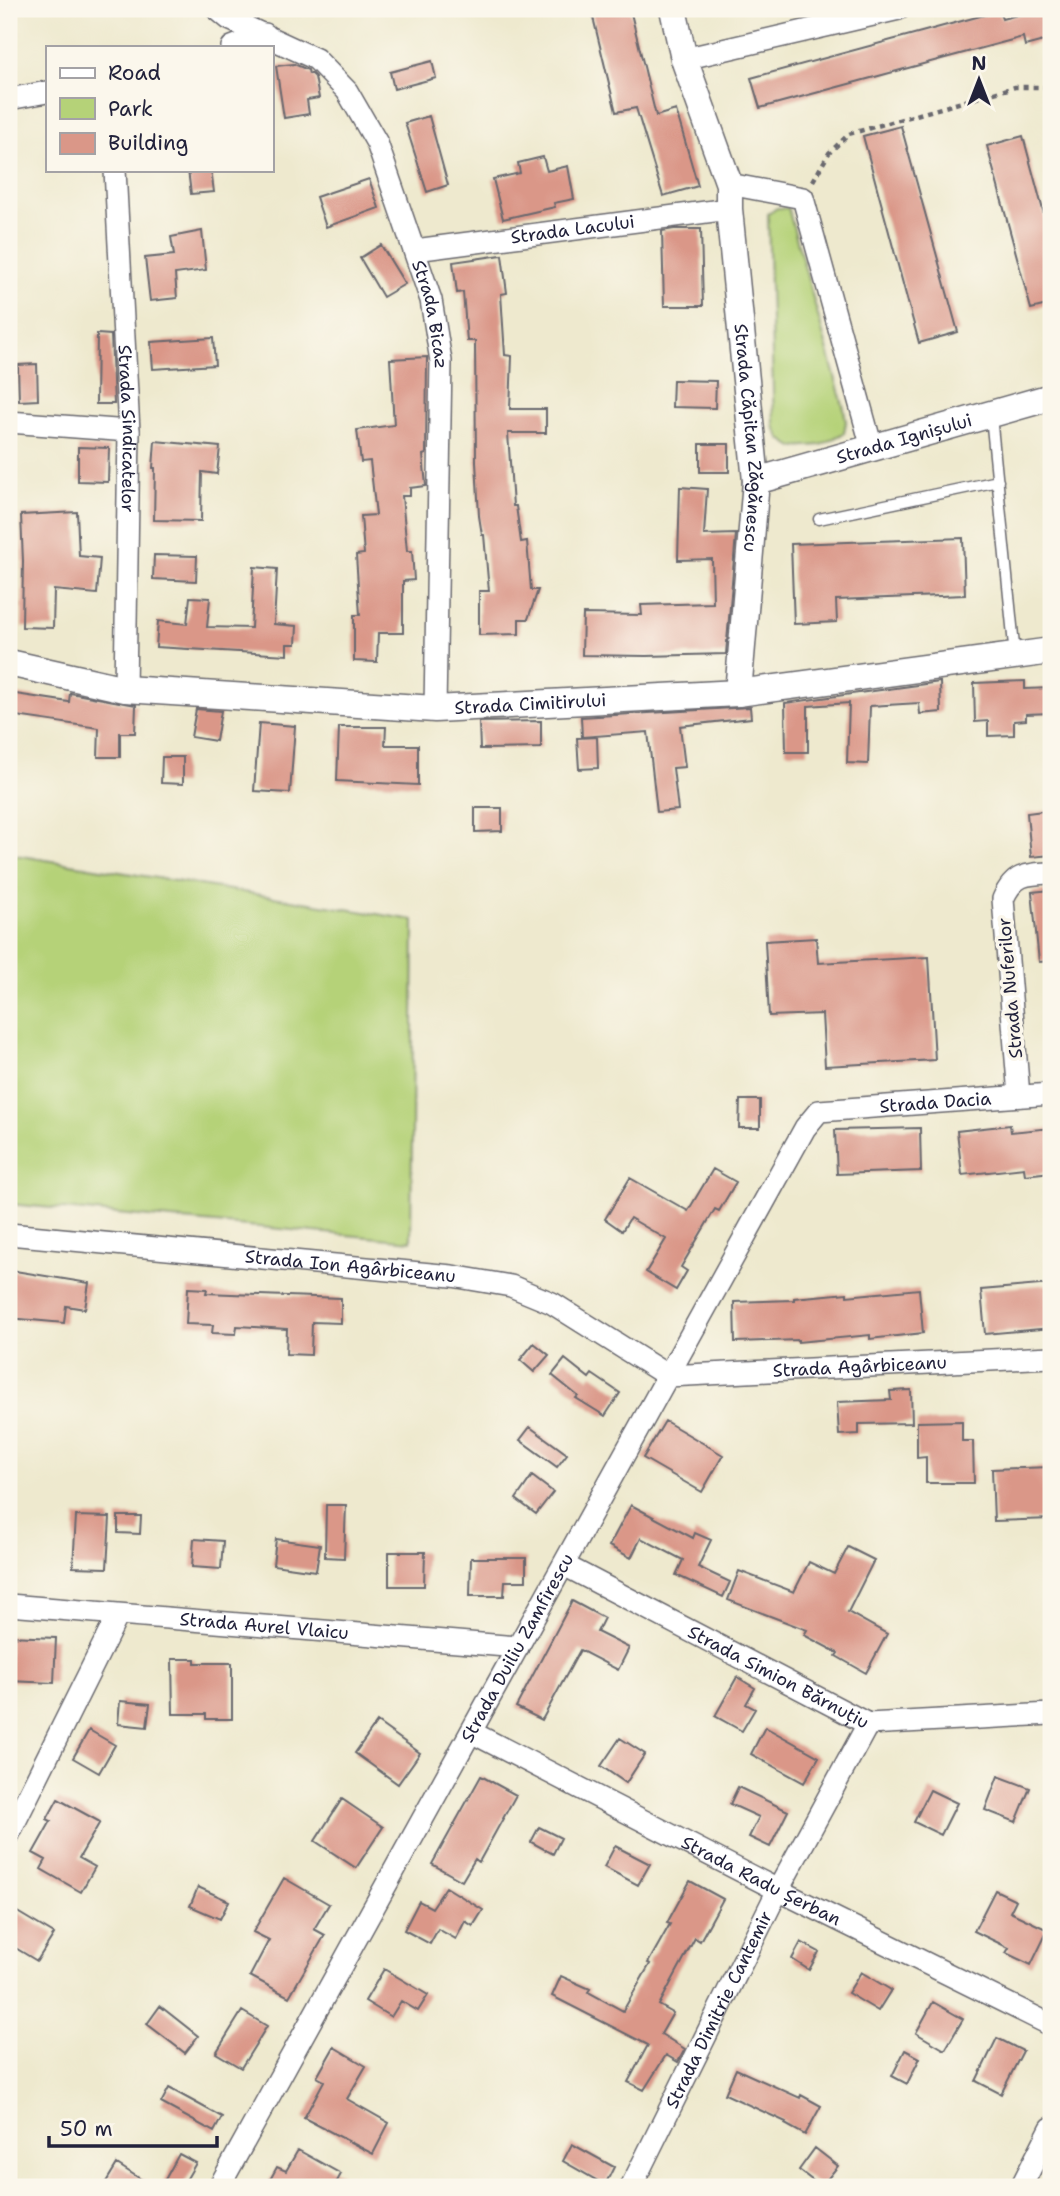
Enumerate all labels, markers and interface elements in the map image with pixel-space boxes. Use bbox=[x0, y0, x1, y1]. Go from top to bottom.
legend bbox=[46, 46, 273, 172]
north arrow bbox=[944, 46, 1014, 116]
text: N bbox=[971, 51, 987, 76]
text: Road bbox=[108, 59, 161, 87]
text: Park bbox=[108, 95, 153, 123]
text: Building bbox=[108, 129, 188, 157]
street label: Strada Lacului bbox=[509, 209, 636, 249]
street label: Strada Bicaz bbox=[406, 257, 453, 369]
street label: Strada Căpitan Zăgănescu bbox=[728, 322, 768, 553]
street label: Strada Sindicatelor bbox=[112, 344, 141, 513]
street label: Strada Ignișului bbox=[833, 408, 975, 470]
street label: Strada Cimitirului bbox=[454, 688, 607, 720]
street label: Strada Nuferilor bbox=[992, 916, 1028, 1060]
street label: Strada Dacia bbox=[879, 1086, 992, 1119]
street label: Strada Ion Agârbiceanu bbox=[244, 1244, 457, 1288]
street label: Strada Agârbiceanu bbox=[772, 1350, 947, 1383]
street label: Strada Duiliu Zamfirescu bbox=[455, 1549, 579, 1747]
street label: Strada Aurel Vlaicu bbox=[179, 1607, 350, 1645]
street label: Strada Simion Bărnuțiu bbox=[684, 1620, 873, 1734]
street label: Strada Radu Șerban bbox=[677, 1830, 845, 1931]
street label: Strada Dimitrie Cantemir bbox=[660, 1907, 778, 2112]
scale bar bbox=[49, 2105, 217, 2149]
text: 50 m bbox=[60, 2115, 113, 2143]

